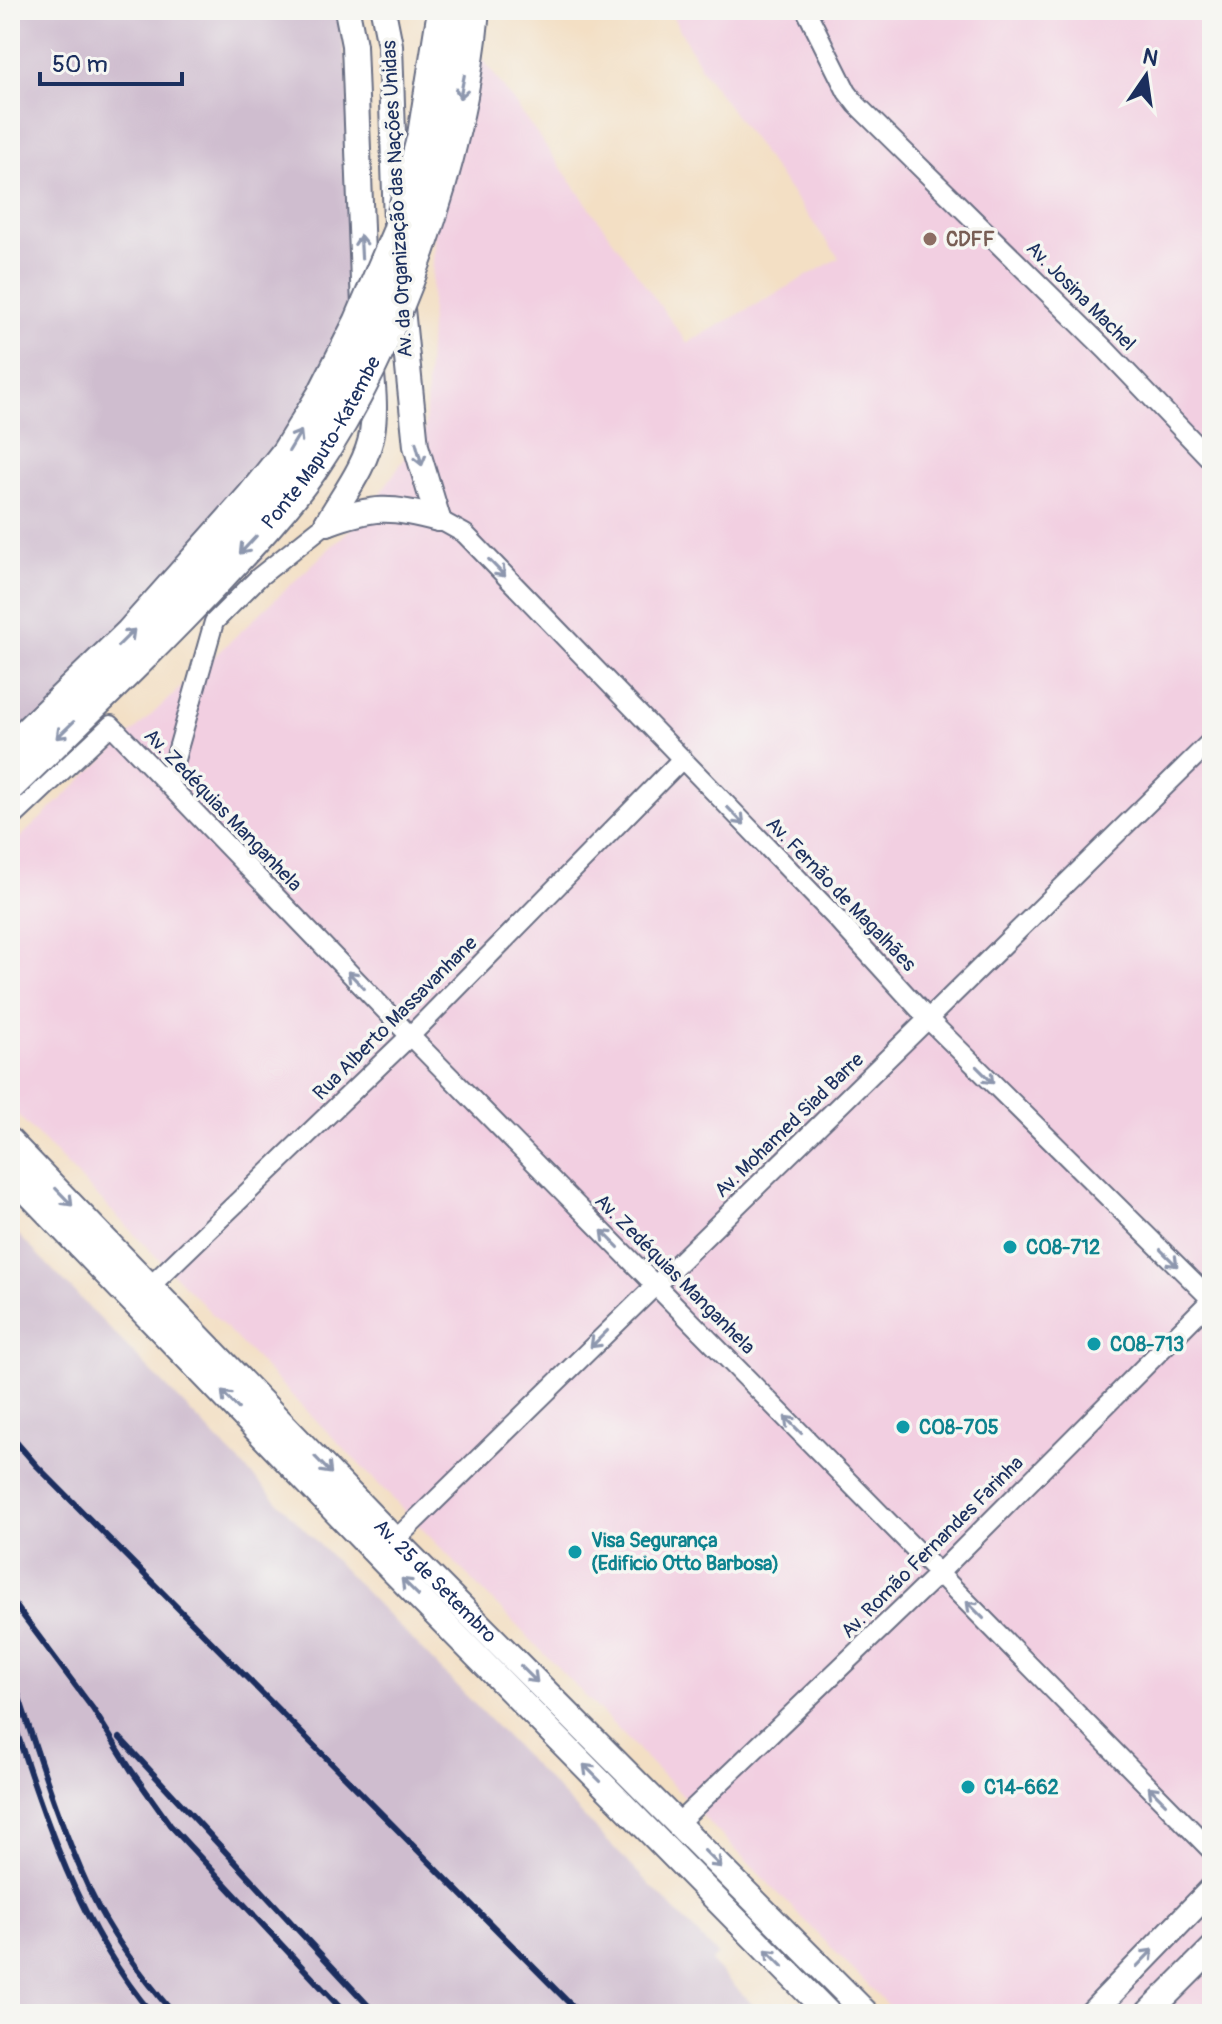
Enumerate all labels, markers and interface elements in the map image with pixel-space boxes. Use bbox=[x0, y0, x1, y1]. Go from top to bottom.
scale bar bbox=[40, 36, 182, 86]
north arrow bbox=[1106, 36, 1186, 116]
street label: Av. da Organização das Nações Unidas bbox=[376, 40, 418, 358]
text: N bbox=[1140, 42, 1161, 73]
text: 50 m bbox=[52, 50, 108, 79]
one-way arrow bbox=[454, 74, 469, 99]
place label: CDFF bbox=[946, 227, 995, 252]
marker: CDFF bbox=[921, 230, 939, 248]
one-way arrow bbox=[353, 234, 368, 261]
street label: Av. Josina Machel bbox=[1021, 236, 1141, 356]
street label: Ponte Maputo-Katembe bbox=[256, 352, 386, 534]
one-way arrow bbox=[287, 430, 303, 453]
one-way arrow bbox=[413, 441, 428, 467]
one-way arrow bbox=[238, 535, 257, 555]
one-way arrow bbox=[488, 558, 507, 578]
one-way arrow bbox=[116, 629, 135, 648]
one-way arrow bbox=[56, 720, 76, 739]
street label: Av. Zedéquias Manganhela bbox=[139, 723, 307, 897]
one-way arrow bbox=[726, 806, 745, 825]
street label: Av. Fernão de Magalhães bbox=[761, 812, 921, 977]
street label: Rua Alberto Massavanhane bbox=[308, 931, 482, 1105]
one-way arrow bbox=[346, 970, 365, 990]
street label: Av. Mohamed Siad Barre bbox=[709, 1047, 869, 1203]
one-way arrow bbox=[975, 1065, 994, 1084]
one-way arrow bbox=[55, 1187, 74, 1207]
street label: Av. Zedéquias Manganhela bbox=[590, 1189, 760, 1359]
one-way arrow bbox=[600, 1230, 620, 1249]
place label: C08-712 bbox=[1026, 1235, 1100, 1260]
marker: C08-712 bbox=[1001, 1238, 1019, 1256]
one-way arrow bbox=[1159, 1248, 1178, 1267]
one-way arrow bbox=[589, 1330, 609, 1349]
place label: C08-713 bbox=[1110, 1332, 1184, 1357]
marker: C08-713 bbox=[1085, 1335, 1103, 1353]
one-way arrow bbox=[220, 1390, 239, 1410]
one-way arrow bbox=[783, 1415, 802, 1435]
place label: C08-705 bbox=[919, 1415, 999, 1440]
marker: C08-705 bbox=[894, 1418, 912, 1436]
street label: Av. Romão Fernandes Farinha bbox=[835, 1450, 1029, 1644]
one-way arrow bbox=[313, 1455, 332, 1474]
street label: Av. 25 de Setembro bbox=[369, 1514, 503, 1648]
place label: Visa Segurança (Edificio Otto Barbosa) bbox=[591, 1528, 779, 1576]
marker: Visa Segurança (Edificio Otto Barbosa) bbox=[566, 1543, 584, 1561]
one-way arrow bbox=[400, 1578, 420, 1597]
one-way arrow bbox=[966, 1601, 985, 1620]
one-way arrow bbox=[519, 1665, 539, 1684]
one-way arrow bbox=[583, 1764, 602, 1783]
place label: C14-662 bbox=[984, 1775, 1059, 1800]
marker: C14-662 bbox=[959, 1778, 977, 1796]
one-way arrow bbox=[1148, 1786, 1167, 1805]
one-way arrow bbox=[703, 1849, 722, 1868]
one-way arrow bbox=[765, 1948, 784, 1968]
one-way arrow bbox=[1135, 1949, 1154, 1968]

